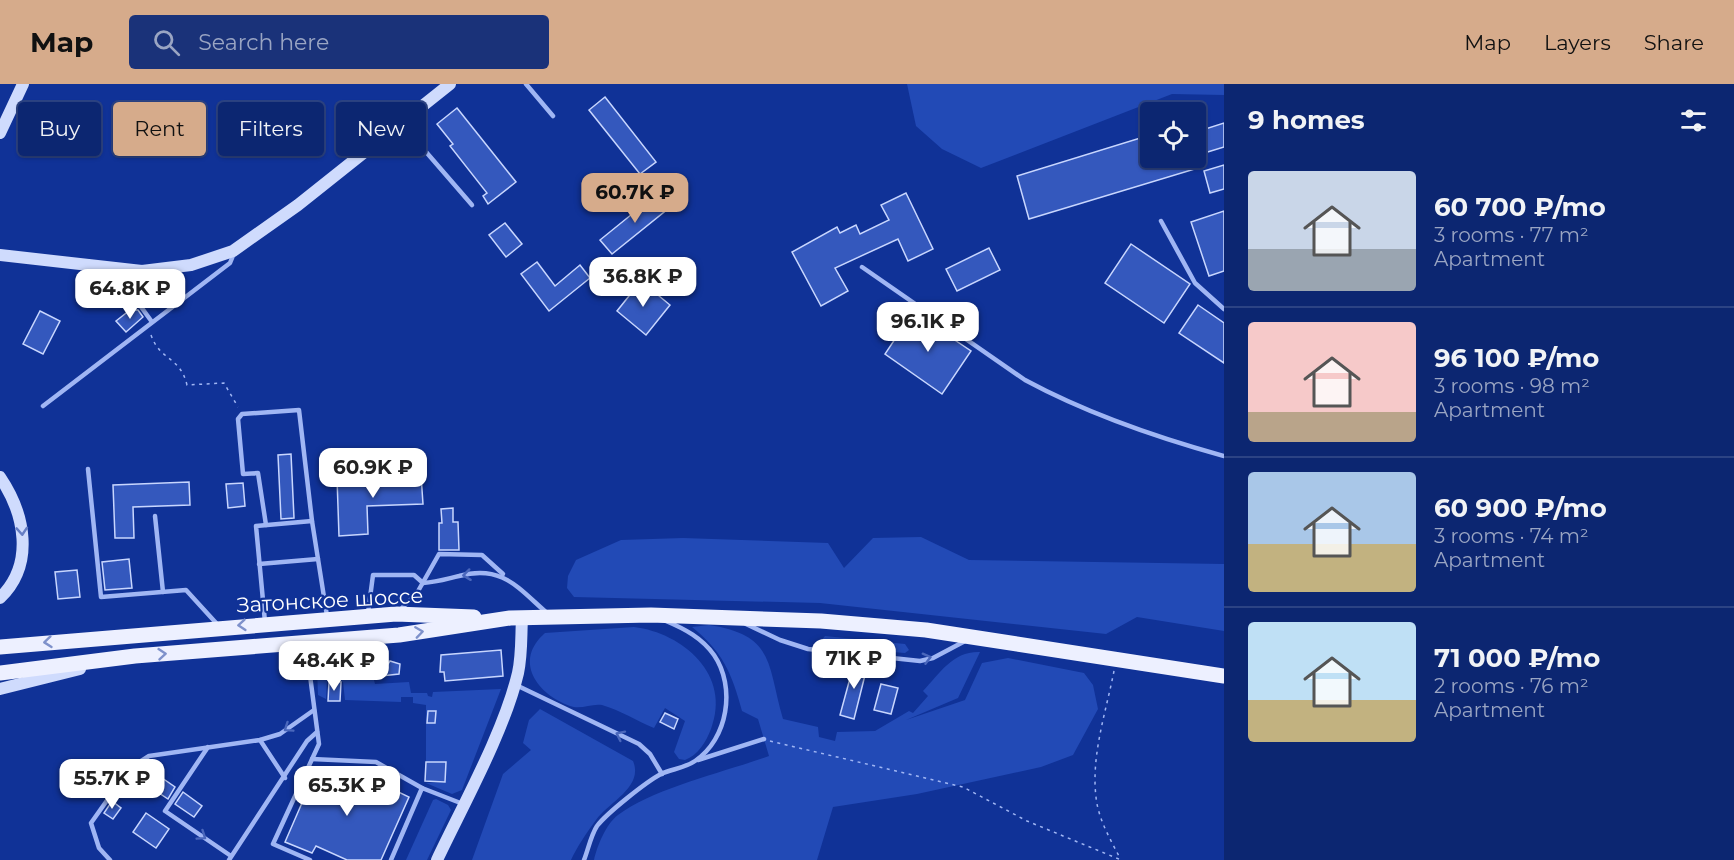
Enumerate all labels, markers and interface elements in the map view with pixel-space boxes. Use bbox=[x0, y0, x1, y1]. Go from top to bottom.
search box bbox=[129, 15, 549, 69]
text: Map bbox=[30, 25, 93, 59]
icon: search bbox=[150, 26, 183, 59]
text: Search here bbox=[198, 29, 329, 56]
text: Map bbox=[1464, 30, 1511, 55]
text: Layers bbox=[1544, 30, 1611, 55]
text: Share bbox=[1644, 30, 1704, 55]
chip: Buy bbox=[18, 102, 101, 156]
chip: Rent bbox=[113, 102, 206, 156]
chip: Filters bbox=[218, 102, 324, 156]
chip: New bbox=[336, 102, 426, 156]
map controls bbox=[1140, 102, 1206, 168]
button: locate bbox=[1140, 102, 1206, 168]
text: 9 homes bbox=[1248, 104, 1365, 136]
icon: filters bbox=[1677, 104, 1710, 137]
pin: 60.7K ₽ bbox=[580, 173, 690, 224]
text: 60.7K ₽ bbox=[595, 180, 675, 204]
text: 60 700 ₽/mo bbox=[1434, 191, 1606, 223]
icon: home bbox=[1296, 195, 1368, 267]
text: 3 rooms · 77 m² bbox=[1434, 223, 1589, 247]
text: Apartment bbox=[1434, 247, 1545, 271]
pin: 36.8K ₽ bbox=[588, 257, 698, 308]
text: 36.8K ₽ bbox=[603, 264, 683, 288]
pin: 64.8K ₽ bbox=[75, 269, 185, 320]
text: 64.8K ₽ bbox=[89, 276, 171, 300]
pin: 96.1K ₽ bbox=[873, 302, 983, 353]
text: 96.1K ₽ bbox=[891, 309, 965, 333]
text: 96 100 ₽/mo bbox=[1434, 342, 1599, 374]
icon: home bbox=[1296, 346, 1368, 418]
text: 3 rooms · 98 m² bbox=[1434, 374, 1590, 398]
text: Apartment bbox=[1434, 398, 1545, 422]
pin: 60.9K ₽ bbox=[318, 448, 428, 499]
text: 60.9K ₽ bbox=[333, 455, 413, 479]
text: 60 900 ₽/mo bbox=[1434, 492, 1607, 524]
icon: home bbox=[1296, 496, 1368, 568]
text: 3 rooms · 74 m² bbox=[1434, 524, 1589, 548]
one-way arrow bbox=[15, 526, 28, 535]
text: Apartment bbox=[1434, 548, 1545, 572]
one-way arrow bbox=[462, 569, 471, 581]
street label: Затонское шоссе bbox=[236, 583, 424, 617]
one-way arrow bbox=[238, 619, 247, 632]
one-way arrow bbox=[415, 626, 424, 638]
one-way arrow bbox=[43, 635, 53, 648]
pin: 71K ₽ bbox=[812, 639, 896, 690]
pin: 48.4K ₽ bbox=[279, 641, 389, 692]
text: 71 000 ₽/mo bbox=[1434, 642, 1600, 674]
text: 71K ₽ bbox=[826, 646, 882, 670]
icon: home bbox=[1296, 646, 1368, 718]
one-way arrow bbox=[158, 648, 167, 661]
text: 48.4K ₽ bbox=[293, 648, 375, 672]
one-way arrow bbox=[922, 653, 932, 666]
text: 2 rooms · 76 m² bbox=[1434, 674, 1589, 698]
text: Apartment bbox=[1434, 698, 1545, 722]
one-way arrow bbox=[284, 721, 295, 732]
one-way arrow bbox=[616, 731, 627, 743]
pin: 55.7K ₽ bbox=[57, 759, 167, 810]
text: 55.7K ₽ bbox=[74, 766, 151, 790]
pin: 65.3K ₽ bbox=[292, 766, 402, 817]
text: 65.3K ₽ bbox=[308, 773, 386, 797]
one-way arrow bbox=[195, 829, 206, 840]

